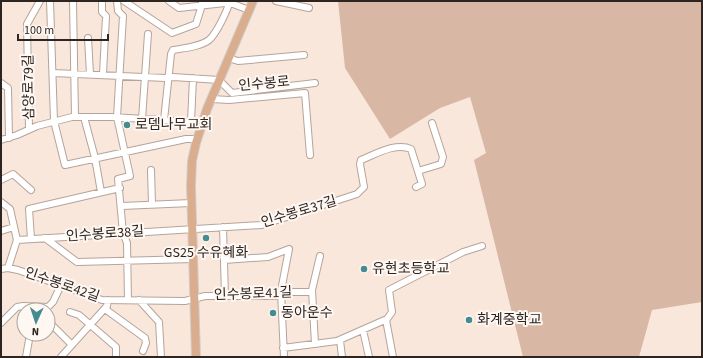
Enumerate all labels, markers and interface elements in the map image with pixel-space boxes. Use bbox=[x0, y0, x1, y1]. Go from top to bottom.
scale bar bbox=[18, 16, 108, 42]
text: 100 m bbox=[24, 22, 54, 39]
street label: 삼양로79길 bbox=[18, 54, 40, 120]
street label: 인수봉로 bbox=[237, 72, 291, 96]
place label: 로뎀나무교회 bbox=[135, 115, 212, 135]
marker: 로뎀나무교회 bbox=[122, 120, 132, 130]
street label: 인수봉로37길 bbox=[259, 191, 339, 233]
street label: 인수봉로38길 bbox=[65, 221, 145, 247]
marker: GS25 수유혜화 bbox=[201, 233, 211, 243]
place label: GS25 수유혜화 bbox=[164, 243, 248, 263]
place label: 유현초등학교 bbox=[372, 259, 449, 279]
street label: 인수봉로42길 bbox=[22, 263, 102, 307]
marker: 유현초등학교 bbox=[359, 264, 369, 274]
street label: 인수봉로41길 bbox=[214, 283, 292, 305]
north arrow bbox=[16, 302, 56, 342]
place label: 동아운수 bbox=[281, 303, 333, 323]
marker: 동아운수 bbox=[268, 308, 278, 318]
place label: 화계중학교 bbox=[477, 310, 542, 330]
marker: 화계중학교 bbox=[464, 315, 474, 325]
text: N bbox=[31, 324, 40, 339]

